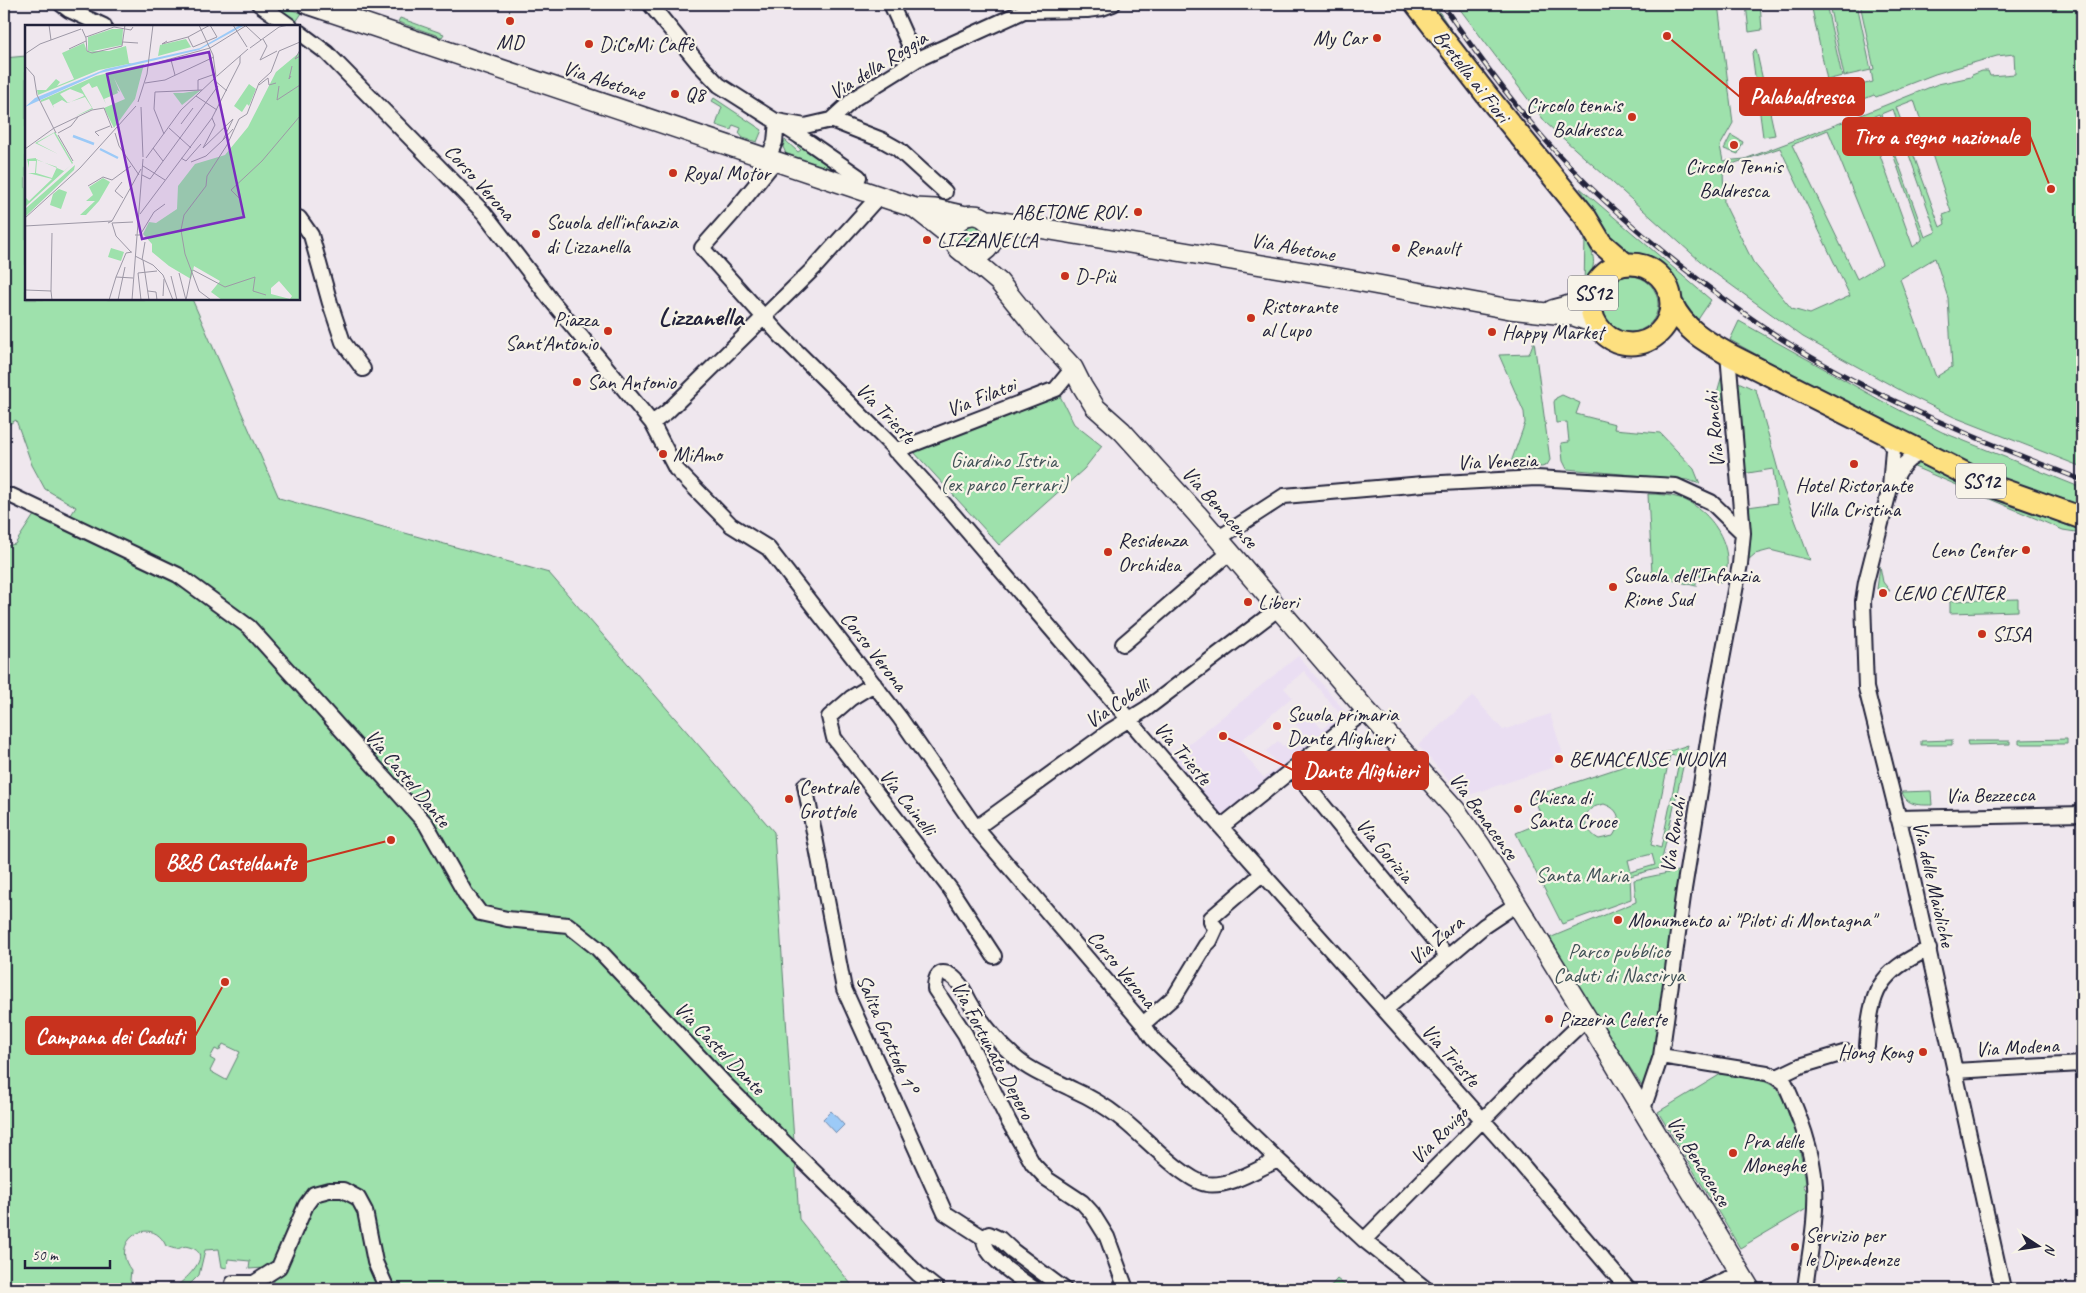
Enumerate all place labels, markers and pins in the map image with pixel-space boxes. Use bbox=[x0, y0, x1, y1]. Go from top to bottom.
marker: MD bbox=[504, 15, 516, 27]
place label: My Car bbox=[1313, 25, 1368, 51]
place label: MD bbox=[496, 29, 525, 55]
place label: DiCoMi Caffè bbox=[599, 31, 696, 57]
marker: My Car bbox=[1371, 32, 1383, 44]
marker: DiCoMi Caffè bbox=[583, 38, 595, 50]
callout: Palabaldresca bbox=[1740, 78, 1864, 115]
place label: Q8 bbox=[685, 81, 708, 107]
marker: Q8 bbox=[669, 88, 681, 100]
place label: Circolo tennis Baldresca bbox=[1526, 92, 1624, 142]
marker: Circolo tennis Baldresca bbox=[1626, 111, 1638, 123]
callout: Tiro a segno nazionale bbox=[1843, 118, 2030, 155]
marker: Circolo Tennis Baldresca bbox=[1728, 139, 1740, 151]
place label: Circolo Tennis Baldresca bbox=[1686, 153, 1784, 203]
place label: Royal Motor bbox=[683, 160, 772, 186]
marker: Royal Motor bbox=[667, 167, 679, 179]
place label: ABETONE ROV. bbox=[1012, 199, 1129, 225]
marker: ABETONE ROV. bbox=[1132, 206, 1144, 218]
place label: Scuola dell'infanzia di Lizzanella bbox=[546, 209, 679, 259]
place label: LIZZANELLA bbox=[937, 227, 1039, 253]
marker: Scuola dell'infanzia di Lizzanella bbox=[530, 228, 542, 240]
marker: LIZZANELLA bbox=[921, 234, 933, 246]
place label: Renault bbox=[1406, 235, 1463, 261]
marker: Renault bbox=[1390, 242, 1402, 254]
place label: D-Più bbox=[1075, 263, 1117, 289]
marker: D-Più bbox=[1059, 270, 1071, 282]
place label: Ristorante al Lupo bbox=[1261, 293, 1339, 343]
place label: Piazza Sant'Antonio bbox=[505, 306, 600, 356]
marker: Ristorante al Lupo bbox=[1245, 312, 1257, 324]
place label: Happy Market bbox=[1502, 319, 1607, 345]
marker: Piazza Sant'Antonio bbox=[602, 325, 614, 337]
marker: Happy Market bbox=[1486, 326, 1498, 338]
place label: San Antonio bbox=[587, 369, 677, 395]
marker: San Antonio bbox=[571, 376, 583, 388]
place label: MiAmo bbox=[673, 441, 725, 467]
marker: MiAmo bbox=[657, 448, 669, 460]
marker: Hotel Ristorante Villa Cristina bbox=[1848, 458, 1860, 470]
place label: Hotel Ristorante Villa Cristina bbox=[1796, 472, 1914, 522]
place label: Residenza Orchidea bbox=[1118, 527, 1189, 577]
place label: Leno Center bbox=[1931, 537, 2018, 563]
marker: Leno Center bbox=[2020, 544, 2032, 556]
marker: Residenza Orchidea bbox=[1102, 546, 1114, 558]
place label: Scuola dell'Infanzia Rione Sud bbox=[1623, 562, 1761, 612]
place label: LENO CENTER bbox=[1893, 580, 2006, 606]
marker: Scuola dell'Infanzia Rione Sud bbox=[1607, 581, 1619, 593]
marker: LENO CENTER bbox=[1877, 587, 1889, 599]
place label: Liberi bbox=[1258, 589, 1302, 615]
marker: Liberi bbox=[1242, 596, 1254, 608]
place label: SISA bbox=[1992, 621, 2031, 647]
marker: SISA bbox=[1976, 628, 1988, 640]
place label: Scuola primaria Dante Alighieri bbox=[1287, 701, 1400, 751]
marker: Scuola primaria Dante Alighieri bbox=[1271, 720, 1283, 732]
place label: BENACENSE NUOVA bbox=[1569, 746, 1727, 772]
callout: Dante Alighieri bbox=[1293, 752, 1428, 789]
marker: BENACENSE NUOVA bbox=[1553, 753, 1565, 765]
place label: Centrale Grottole bbox=[799, 774, 860, 824]
place label: Chiesa di Santa Croce bbox=[1528, 784, 1619, 834]
marker: Centrale Grottole bbox=[783, 793, 795, 805]
marker: Chiesa di Santa Croce bbox=[1512, 803, 1524, 815]
callout: B&B Casteldante bbox=[156, 844, 306, 881]
place label: Monumento ai "Piloti di Montagna" bbox=[1628, 907, 1879, 933]
marker: Monumento ai "Piloti di Montagna" bbox=[1612, 914, 1624, 926]
place label: Pizzeria Celeste bbox=[1559, 1006, 1669, 1032]
marker: Pizzeria Celeste bbox=[1543, 1013, 1555, 1025]
callout: Campana dei Caduti bbox=[26, 1017, 195, 1054]
place label: Hong Kong bbox=[1838, 1039, 1915, 1065]
marker: Hong Kong bbox=[1917, 1046, 1929, 1058]
place label: Pra delle Moneghe bbox=[1743, 1128, 1807, 1178]
marker: Pra delle Moneghe bbox=[1727, 1147, 1739, 1159]
place label: Servizio per le Dipendenze bbox=[1805, 1222, 1900, 1272]
marker: Servizio per le Dipendenze bbox=[1789, 1241, 1801, 1253]

